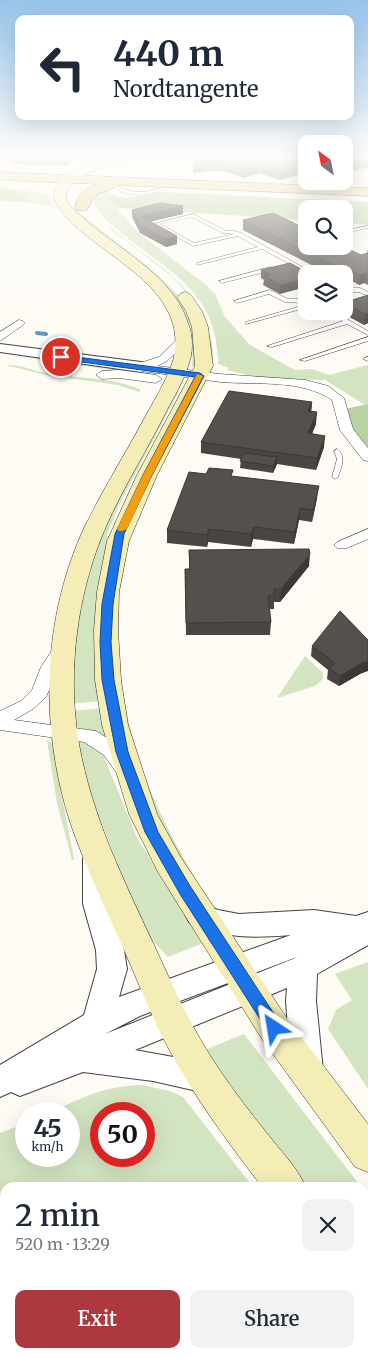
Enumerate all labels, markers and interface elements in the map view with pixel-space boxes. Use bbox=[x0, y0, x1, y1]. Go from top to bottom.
text: 440 m bbox=[113, 32, 224, 76]
icon: left bbox=[30, 35, 95, 100]
text: Nordtangente bbox=[113, 75, 258, 103]
north arrow bbox=[298, 135, 352, 190]
map controls bbox=[298, 135, 353, 320]
button: search bbox=[298, 200, 353, 255]
button: layers bbox=[298, 265, 353, 320]
pin bbox=[40, 336, 82, 378]
icon: arrive bbox=[47, 343, 75, 371]
position arrow bbox=[247, 1001, 299, 1053]
speed limit sign: 50 bbox=[90, 1102, 155, 1167]
text: 45 bbox=[33, 1112, 62, 1144]
text: km/h bbox=[32, 1139, 63, 1154]
text: 2 min bbox=[15, 1196, 100, 1234]
button: close bbox=[302, 1199, 354, 1251]
text: 520 m · 13:29 bbox=[15, 1234, 110, 1254]
button: Exit bbox=[15, 1290, 180, 1348]
button: Share bbox=[190, 1290, 354, 1348]

